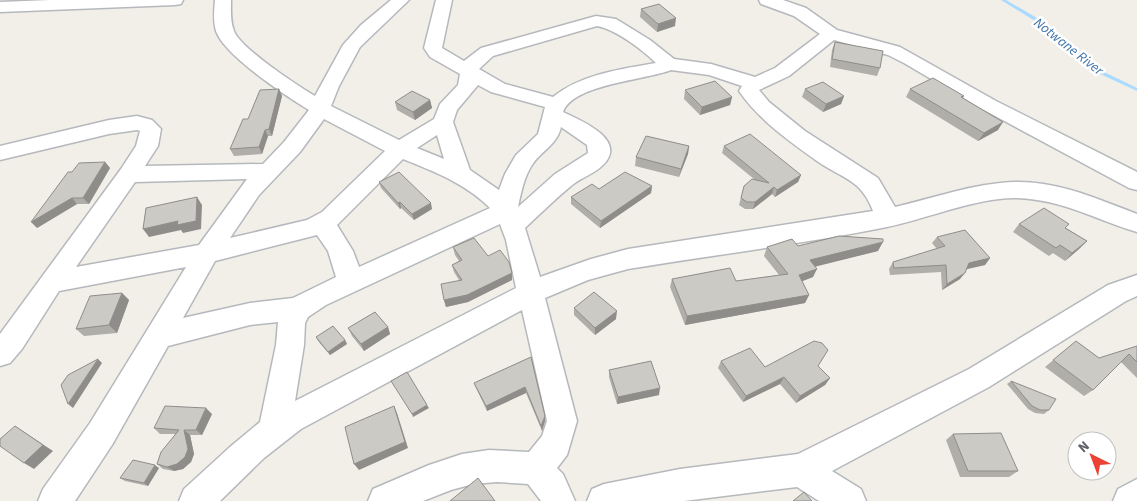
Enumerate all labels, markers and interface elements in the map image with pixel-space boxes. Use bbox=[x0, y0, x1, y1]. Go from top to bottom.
water label: Notwane River bbox=[1029, 13, 1108, 81]
north arrow bbox=[1067, 431, 1117, 481]
text: N bbox=[1074, 437, 1094, 458]

